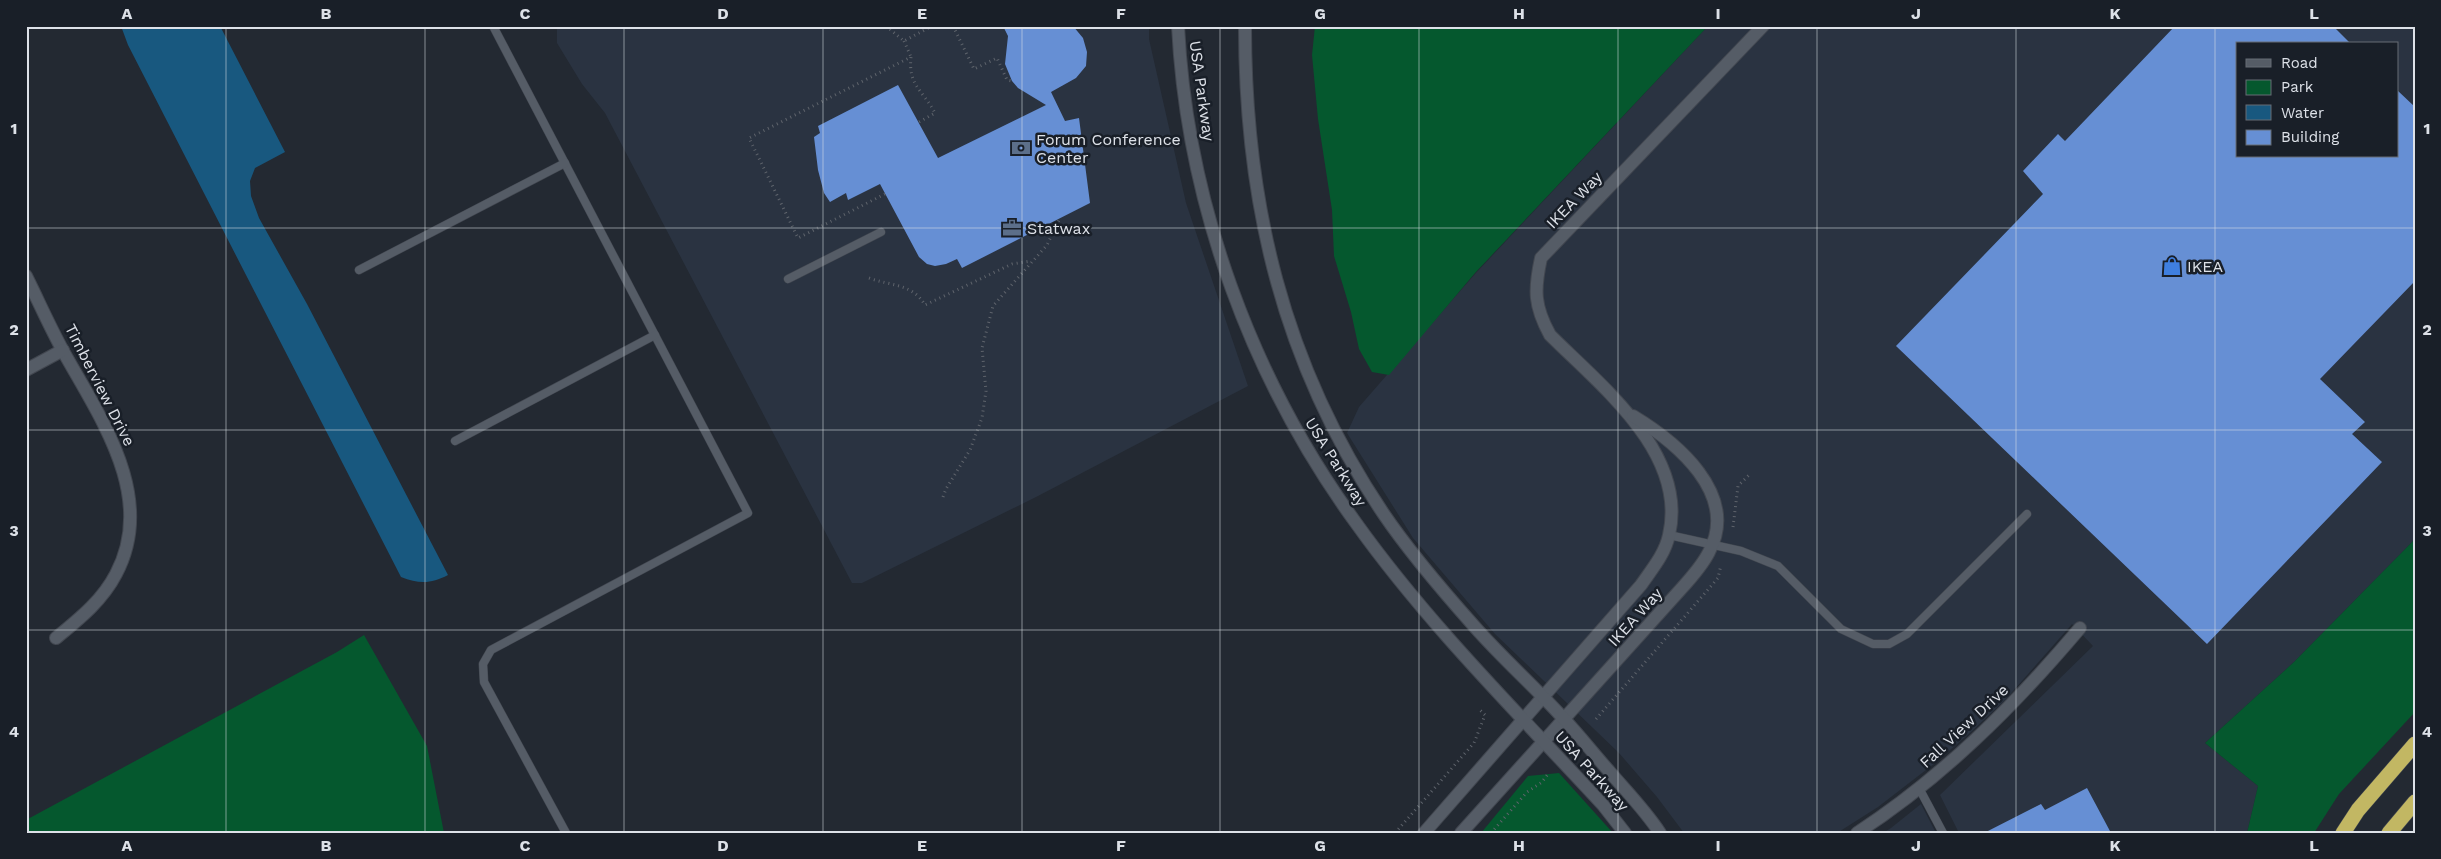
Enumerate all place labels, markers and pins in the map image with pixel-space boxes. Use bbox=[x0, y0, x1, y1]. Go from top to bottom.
place label: Forum Conference Center bbox=[1036, 130, 1181, 167]
bank icon: Forum Conference Center bbox=[1010, 137, 1032, 159]
office icon: Statwax bbox=[1001, 217, 1023, 239]
place label: Statwax bbox=[1027, 219, 1090, 238]
shop icon: IKEA bbox=[2161, 255, 2183, 277]
place label: IKEA bbox=[2187, 257, 2223, 276]

